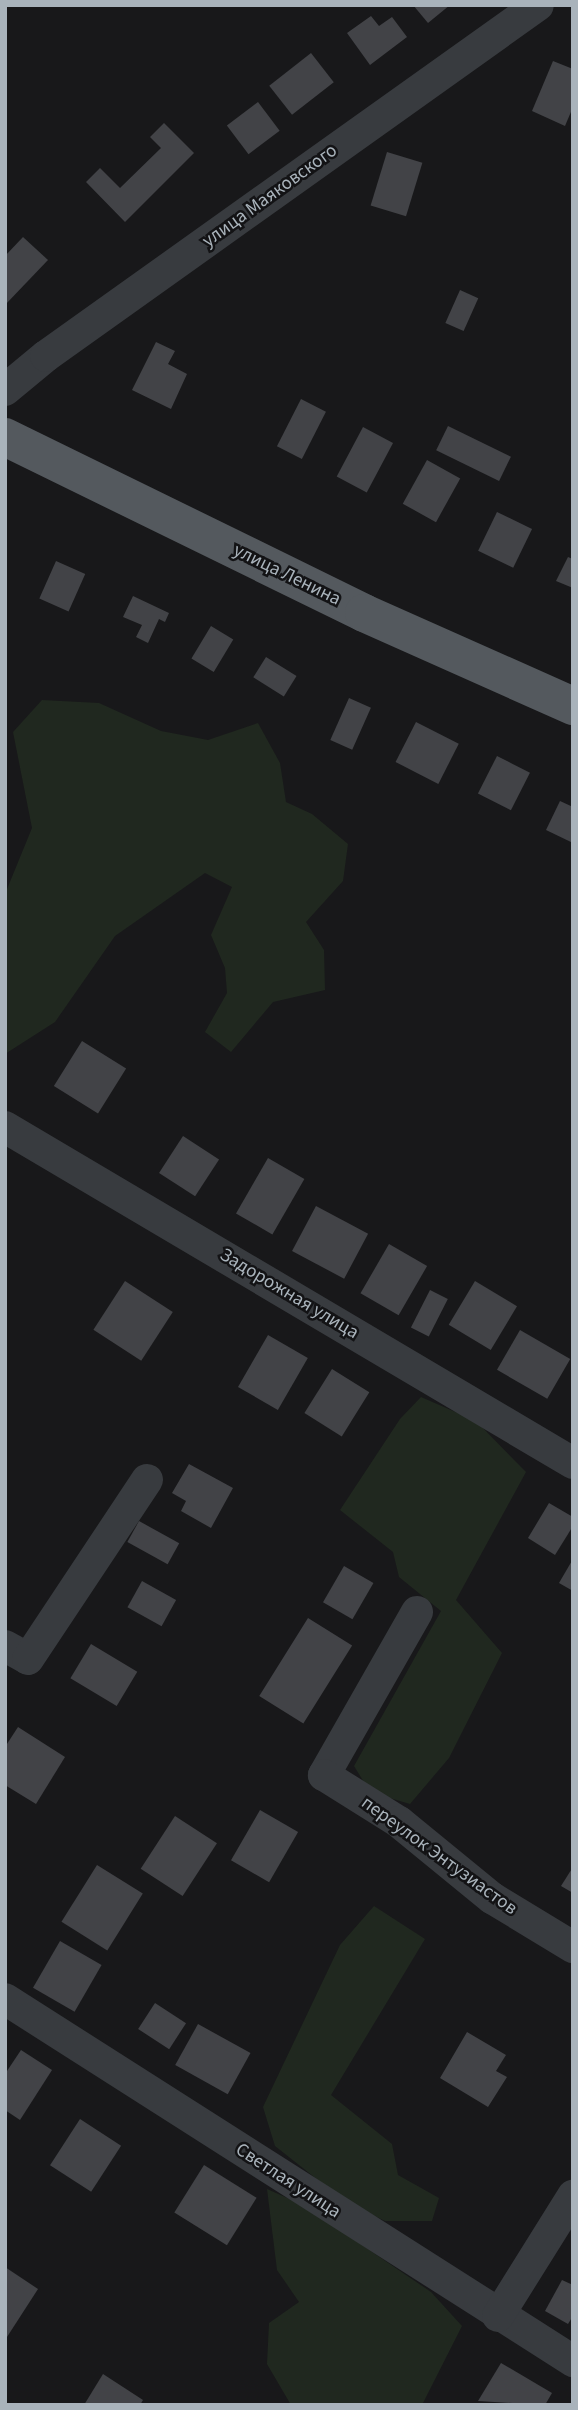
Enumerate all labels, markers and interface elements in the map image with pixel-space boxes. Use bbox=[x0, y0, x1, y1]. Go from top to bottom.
street label: улица Маяковского bbox=[198, 139, 342, 253]
street label: улица Ленина bbox=[230, 539, 344, 611]
street label: Задорожная улица bbox=[215, 1244, 363, 1344]
street label: переулок Энтузиастов bbox=[357, 1792, 521, 1920]
street label: Светлая улица bbox=[231, 2139, 345, 2223]

